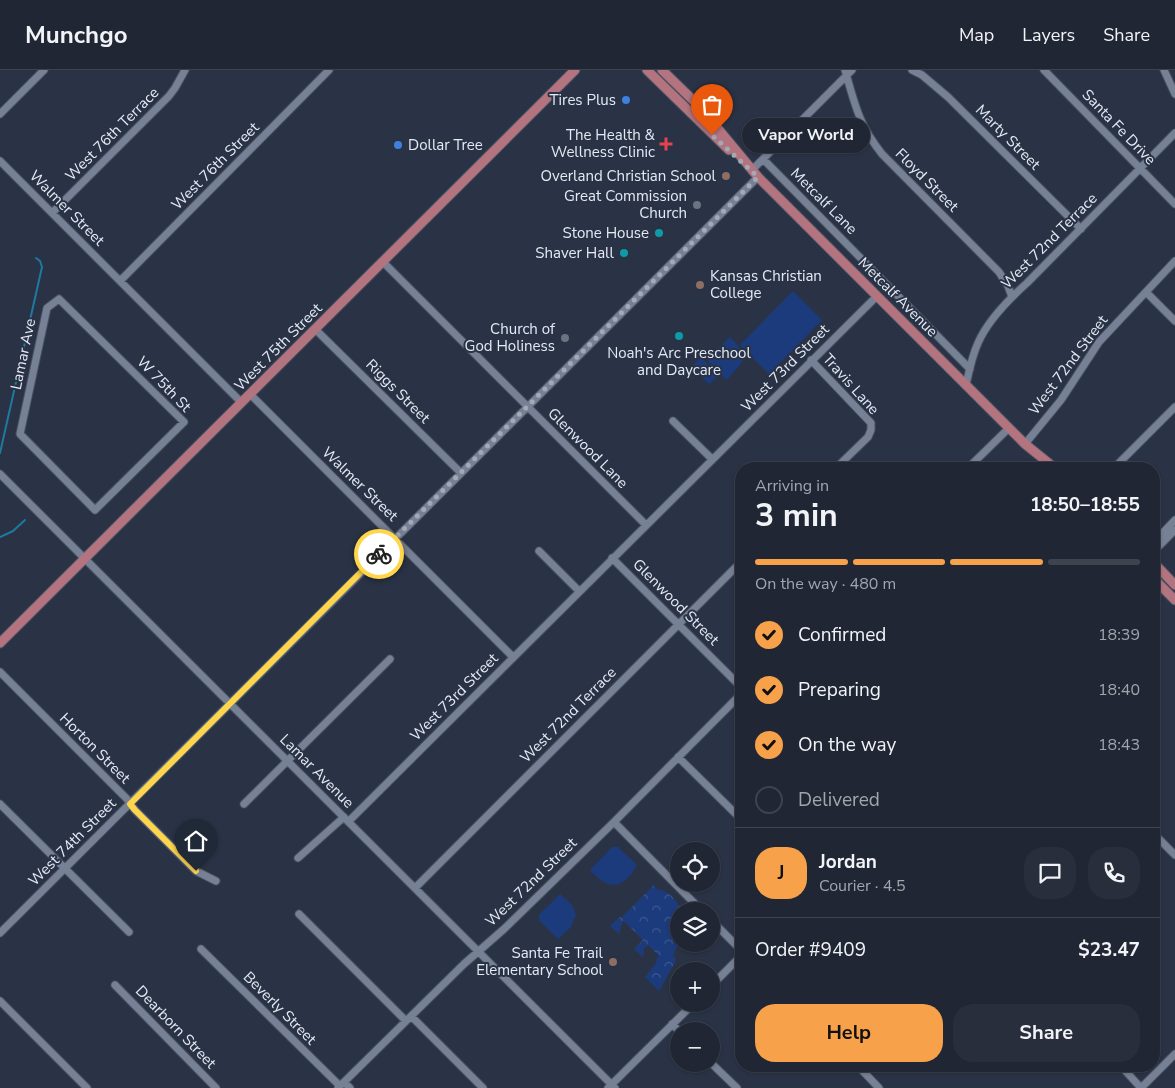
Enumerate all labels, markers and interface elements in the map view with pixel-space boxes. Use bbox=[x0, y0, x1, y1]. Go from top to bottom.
text: Munchgo bbox=[25, 19, 127, 51]
text: Map bbox=[959, 23, 994, 47]
text: Layers bbox=[1022, 23, 1075, 47]
text: Share bbox=[1103, 23, 1150, 47]
street label: West 76th Terrace bbox=[61, 83, 163, 185]
pin bbox=[691, 84, 733, 135]
street label: Santa Fe Drive bbox=[1078, 85, 1160, 169]
place label: Tires Plus bbox=[550, 90, 616, 110]
icon: bag bbox=[698, 91, 726, 119]
marker: Tires Plus bbox=[620, 94, 632, 106]
street label: Marty Street bbox=[971, 100, 1045, 174]
street label: West 76th Street bbox=[167, 117, 264, 214]
callout: Vapor World bbox=[742, 118, 870, 152]
text: Vapor World bbox=[758, 124, 854, 146]
place label: The Health & Wellness Clinic bbox=[551, 125, 656, 162]
place label: Dollar Tree bbox=[408, 135, 483, 155]
marker: The Health & Wellness Clinic bbox=[659, 137, 673, 151]
marker: Dollar Tree bbox=[392, 139, 404, 151]
street label: Floyd Street bbox=[891, 144, 964, 217]
street label: Metcalf Lane bbox=[786, 163, 862, 239]
street label: Walmer Street bbox=[25, 166, 110, 251]
place label: Overland Christian School bbox=[541, 166, 717, 186]
marker: Overland Christian School bbox=[720, 170, 732, 182]
place label: Great Commission Church bbox=[564, 186, 687, 223]
street label: West 72nd Terrace bbox=[997, 189, 1101, 293]
marker: Great Commission Church bbox=[691, 199, 703, 211]
place label: Stone House bbox=[563, 223, 649, 243]
marker: Stone House bbox=[653, 227, 665, 239]
place label: Shaver Hall bbox=[535, 243, 615, 263]
marker: Shaver Hall bbox=[618, 247, 630, 259]
street label: Metcalf Avenue bbox=[854, 253, 942, 341]
place label: Kansas Christian College bbox=[710, 266, 822, 303]
marker: Kansas Christian College bbox=[694, 279, 706, 291]
street label: West 75th Street bbox=[230, 298, 327, 395]
street label: West 72nd Street bbox=[1024, 311, 1113, 419]
street label: Lamar Ave bbox=[6, 317, 40, 391]
place label: Church of God Holiness bbox=[465, 319, 556, 356]
street label: West 73rd Street bbox=[737, 319, 834, 416]
marker: Noah's Arc Preschool and Daycare bbox=[673, 330, 685, 342]
marker: Church of God Holiness bbox=[559, 332, 571, 344]
place label: Noah's Arc Preschool and Daycare bbox=[607, 343, 751, 380]
street label: Travis Lane bbox=[818, 349, 884, 419]
street label: W 75th St bbox=[132, 352, 196, 417]
street label: Riggs Street bbox=[362, 355, 435, 428]
street label: Glenwood Lane bbox=[543, 403, 633, 493]
street label: Walmer Street bbox=[317, 442, 403, 526]
text: Arriving in bbox=[755, 475, 829, 497]
text: 18:50–18:55 bbox=[1030, 492, 1140, 518]
text: 3 min bbox=[755, 494, 838, 537]
courier bbox=[354, 529, 404, 579]
icon: bike bbox=[365, 540, 393, 568]
street label: Glenwood Street bbox=[628, 554, 724, 650]
text: On the way · 480 m bbox=[755, 573, 896, 595]
icon: check bbox=[755, 621, 783, 649]
text: Confirmed bbox=[798, 622, 886, 648]
text: 18:39 bbox=[1098, 624, 1140, 646]
street label: West 73rd Street bbox=[406, 648, 503, 745]
street label: West 72nd Terrace bbox=[516, 663, 620, 767]
icon: check bbox=[755, 676, 783, 704]
text: Preparing bbox=[798, 677, 881, 703]
text: 18:40 bbox=[1098, 679, 1140, 701]
street label: Horton Street bbox=[55, 708, 135, 788]
street label: Lamar Avenue bbox=[276, 730, 358, 812]
icon: check bbox=[755, 731, 783, 759]
text: On the way bbox=[798, 732, 896, 758]
text: 18:43 bbox=[1098, 734, 1140, 756]
text: Delivered bbox=[798, 787, 880, 813]
street label: West 74th Street bbox=[24, 793, 121, 890]
pin bbox=[175, 820, 217, 871]
icon: home bbox=[182, 827, 210, 855]
street label: West 72nd Street bbox=[481, 833, 582, 931]
map controls bbox=[670, 842, 720, 1072]
button: locate bbox=[670, 842, 720, 892]
button: chat bbox=[1024, 847, 1076, 899]
button: phone bbox=[1088, 847, 1140, 899]
text: Jordan bbox=[819, 849, 877, 875]
text: J bbox=[778, 860, 784, 886]
text: Courier · 4.5 bbox=[819, 875, 905, 897]
button: layers bbox=[670, 902, 720, 952]
text: Order #9409 bbox=[755, 937, 866, 963]
text: $23.47 bbox=[1078, 937, 1140, 963]
place label: Santa Fe Trail Elementary School bbox=[476, 943, 604, 980]
marker: Santa Fe Trail Elementary School bbox=[607, 956, 619, 968]
button: + bbox=[670, 962, 720, 1012]
street label: Beverly Street bbox=[239, 967, 321, 1049]
street label: Dearborn Street bbox=[131, 981, 221, 1073]
button: Help bbox=[755, 1004, 943, 1062]
button: Share bbox=[953, 1004, 1140, 1062]
button: − bbox=[670, 1022, 720, 1072]

